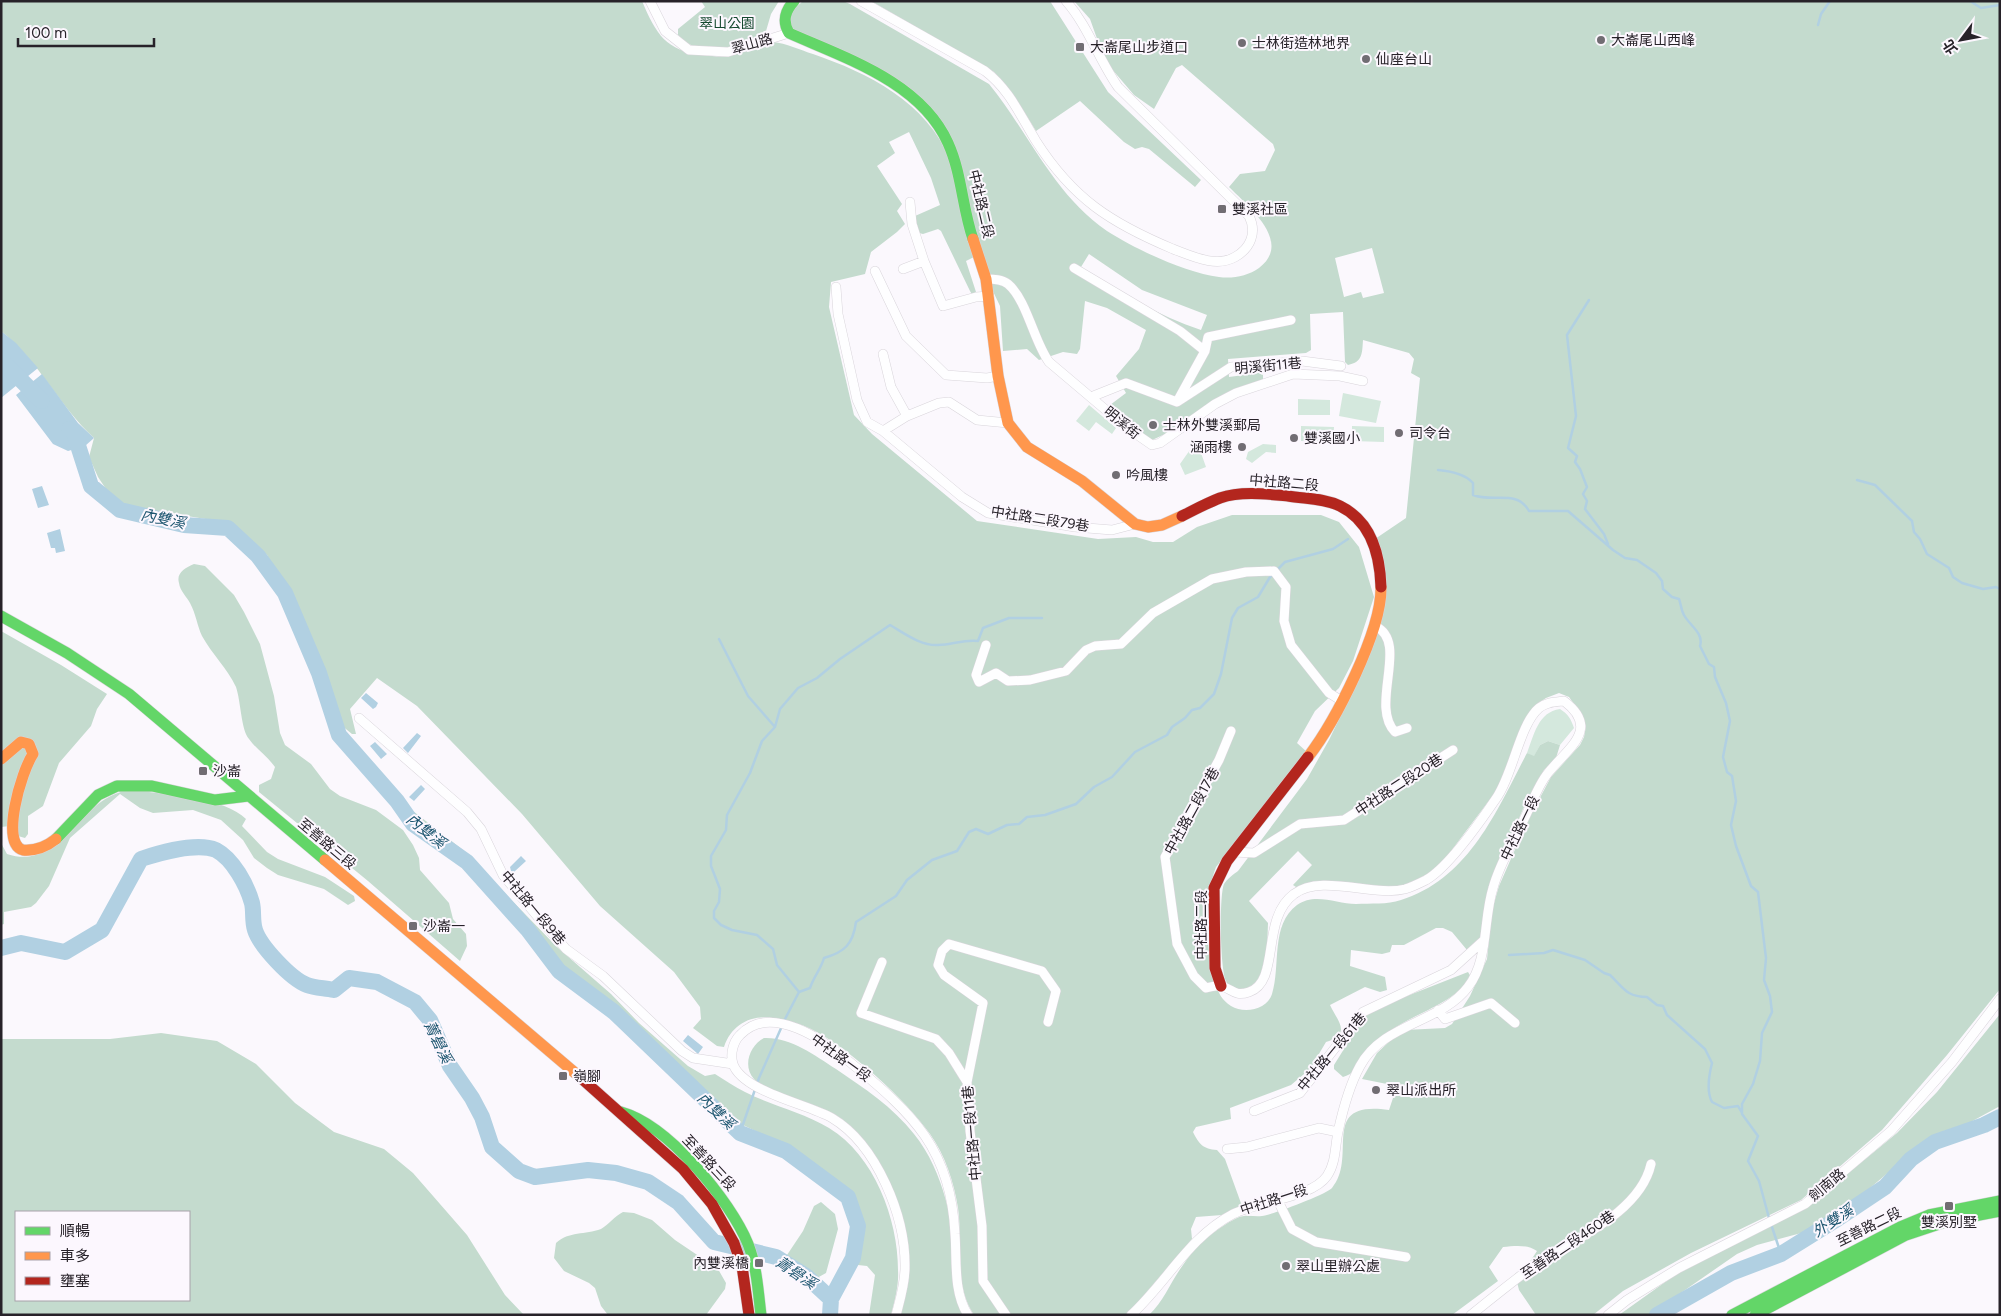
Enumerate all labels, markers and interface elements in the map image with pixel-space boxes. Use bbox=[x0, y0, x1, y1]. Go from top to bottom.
scale bar bbox=[18, 15, 154, 47]
park label: 翠山公園 bbox=[699, 15, 755, 32]
north arrow bbox=[1936, 15, 1986, 65]
text: 100 m bbox=[25, 24, 67, 42]
street label: 翠山路 bbox=[729, 30, 775, 58]
place label: 大崙尾山西峰 bbox=[1611, 32, 1695, 49]
marker: 大崙尾山西峰 bbox=[1595, 34, 1607, 46]
place label: 士林街造林地界 bbox=[1252, 35, 1350, 52]
text: 北 bbox=[1939, 36, 1961, 57]
marker: 士林街造林地界 bbox=[1236, 37, 1248, 49]
place label: 大崙尾山步道口 bbox=[1090, 39, 1188, 56]
marker: 大崙尾山步道口 bbox=[1074, 41, 1086, 53]
place label: 仙座台山 bbox=[1376, 51, 1432, 68]
marker: 仙座台山 bbox=[1360, 53, 1372, 65]
street label: 中社路二段 bbox=[965, 168, 997, 240]
place label: 雙溪社區 bbox=[1232, 201, 1288, 218]
marker: 雙溪社區 bbox=[1216, 203, 1228, 215]
street label: 明溪街11巷 bbox=[1234, 355, 1302, 377]
street label: 明溪街 bbox=[1100, 403, 1144, 443]
place label: 士林外雙溪郵局 bbox=[1163, 417, 1261, 434]
marker: 士林外雙溪郵局 bbox=[1147, 419, 1159, 431]
place label: 司令台 bbox=[1409, 425, 1451, 442]
marker: 司令台 bbox=[1393, 427, 1405, 439]
place label: 雙溪國小 bbox=[1304, 430, 1360, 447]
marker: 雙溪國小 bbox=[1288, 432, 1300, 444]
place label: 涵雨樓 bbox=[1190, 439, 1232, 456]
marker: 涵雨樓 bbox=[1236, 441, 1248, 453]
place label: 吟風樓 bbox=[1126, 467, 1168, 484]
marker: 吟風樓 bbox=[1110, 469, 1122, 481]
street label: 中社路二段 bbox=[1248, 471, 1320, 495]
street label: 中社路二段79巷 bbox=[990, 503, 1090, 535]
water label: 內雙溪 bbox=[139, 506, 189, 533]
street label: 中社路二段20巷 bbox=[1352, 750, 1446, 820]
place label: 沙崙 bbox=[213, 763, 241, 780]
street label: 中社路二段17巷 bbox=[1161, 764, 1223, 858]
marker: 沙崙 bbox=[197, 765, 209, 777]
street label: 中社路一段 bbox=[1497, 793, 1543, 863]
water label: 內雙溪 bbox=[403, 810, 451, 853]
street label: 至善路三段 bbox=[295, 815, 359, 873]
street label: 中社路一段9巷 bbox=[497, 867, 569, 949]
street label: 中社路二段 bbox=[1193, 890, 1210, 960]
place label: 沙崙一 bbox=[423, 918, 465, 935]
marker: 沙崙一 bbox=[407, 920, 419, 932]
street label: 中社路一段61巷 bbox=[1294, 1009, 1370, 1095]
water label: 菁礐溪 bbox=[420, 1018, 457, 1068]
street label: 中社路一段 bbox=[808, 1031, 874, 1085]
place label: 嶺腳 bbox=[573, 1068, 601, 1085]
marker: 嶺腳 bbox=[557, 1070, 569, 1082]
place label: 翠山派出所 bbox=[1386, 1082, 1456, 1099]
marker: 翠山派出所 bbox=[1370, 1084, 1382, 1096]
street label: 中社路一段11巷 bbox=[959, 1085, 985, 1181]
water label: 內雙溪 bbox=[694, 1089, 740, 1134]
street label: 至善路三段 bbox=[679, 1132, 739, 1194]
street label: 劍南路 bbox=[1805, 1165, 1849, 1205]
street label: 中社路一段 bbox=[1238, 1181, 1310, 1219]
water label: 外雙溪 bbox=[1809, 1200, 1858, 1241]
marker: 雙溪別墅 bbox=[1943, 1200, 1955, 1212]
street label: 至善路二段 bbox=[1834, 1204, 1904, 1250]
street label: 至善路二段460巷 bbox=[1518, 1207, 1618, 1283]
legend bbox=[15, 1211, 190, 1301]
place label: 雙溪別墅 bbox=[1921, 1214, 1977, 1231]
text: 順暢 bbox=[60, 1222, 90, 1240]
text: 車多 bbox=[60, 1247, 90, 1265]
water label: 菁礐溪 bbox=[772, 1253, 821, 1294]
place label: 內雙溪橋 bbox=[693, 1255, 749, 1272]
marker: 內雙溪橋 bbox=[753, 1257, 765, 1269]
place label: 翠山里辦公處 bbox=[1296, 1258, 1380, 1275]
marker: 翠山里辦公處 bbox=[1280, 1260, 1292, 1272]
text: 壅塞 bbox=[60, 1272, 90, 1290]

